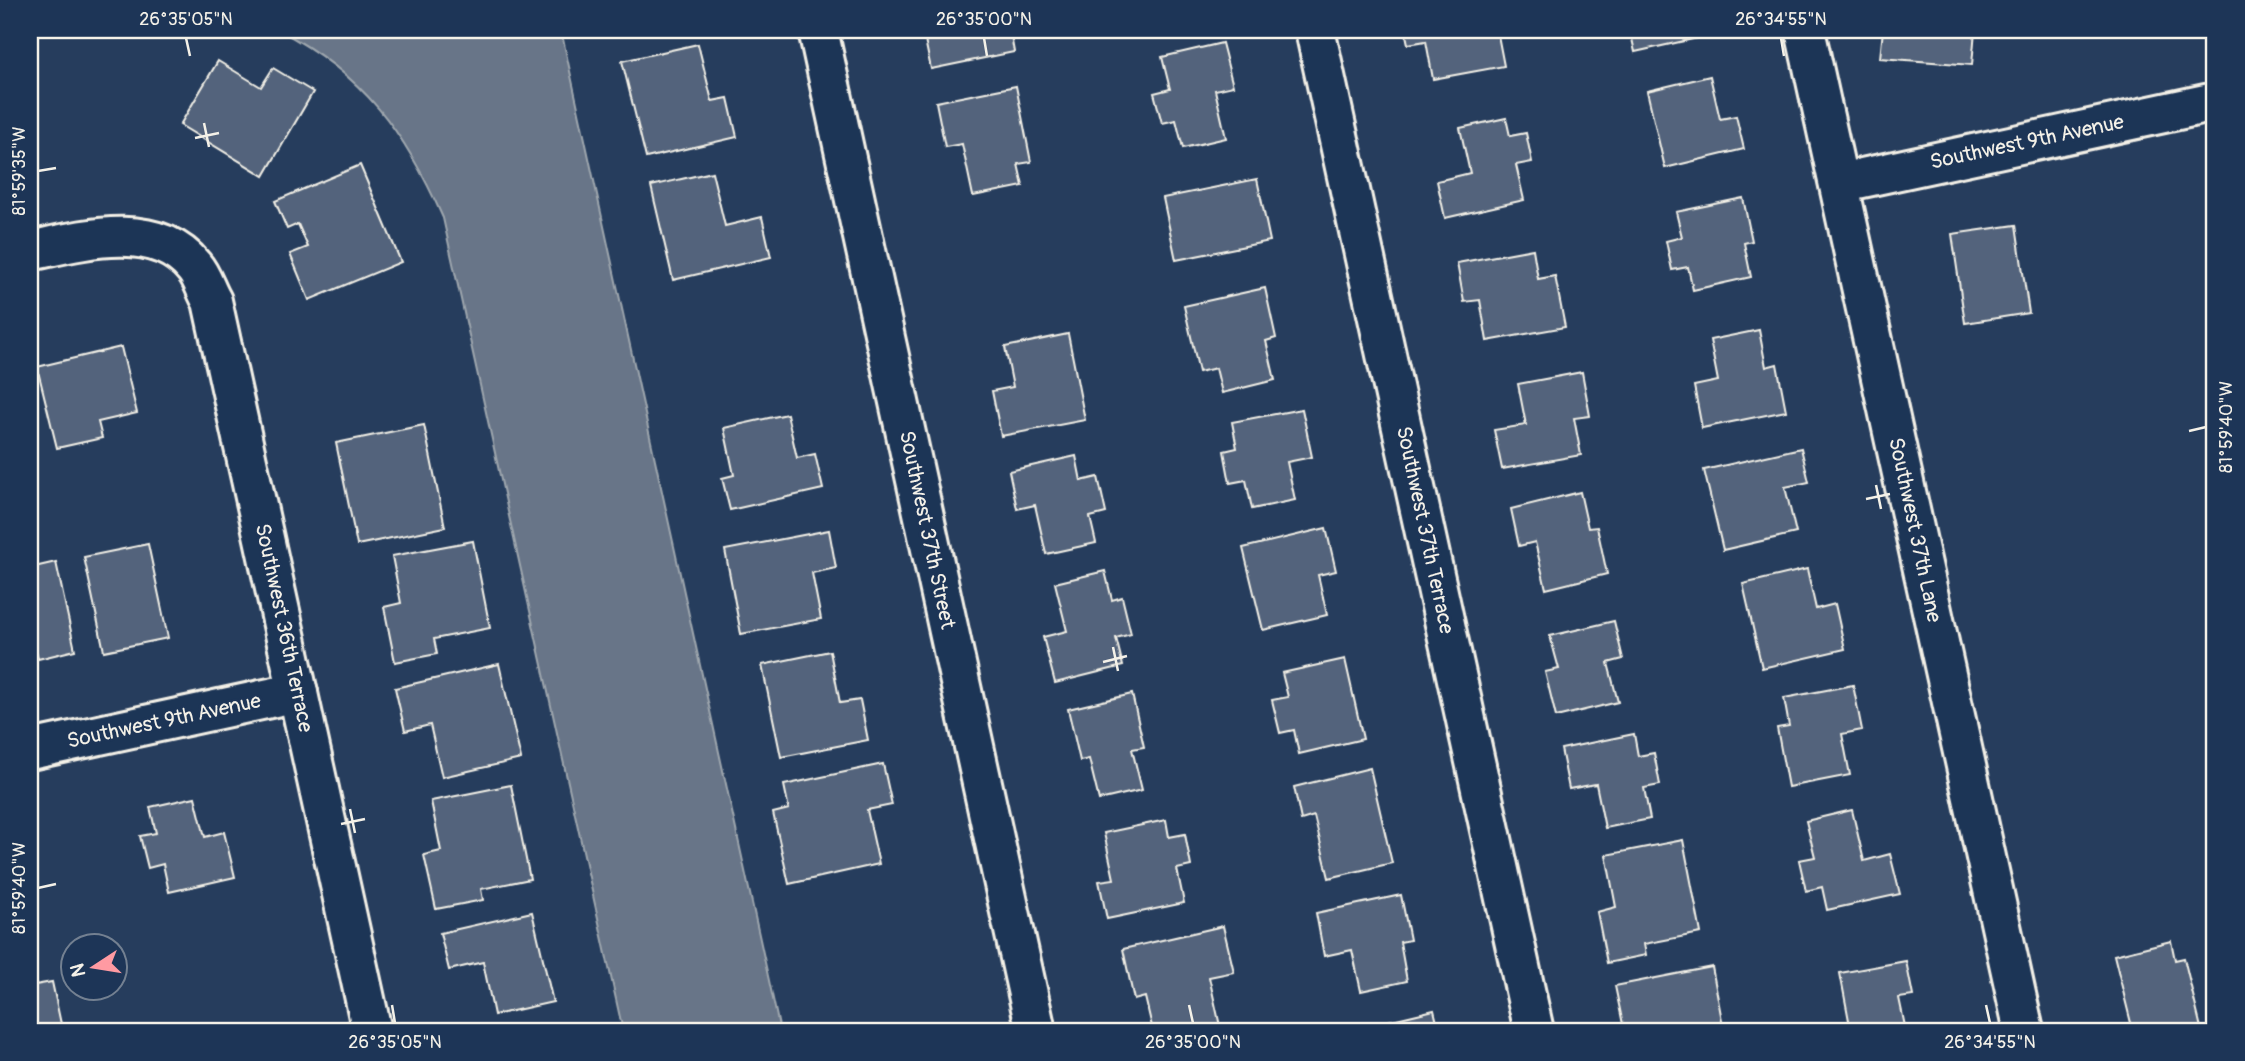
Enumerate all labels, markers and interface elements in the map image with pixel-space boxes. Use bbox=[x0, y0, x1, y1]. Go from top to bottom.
text: 26°35'05"N bbox=[139, 8, 233, 31]
text: 26°35'00"N bbox=[936, 8, 1032, 31]
text: 26°34'55"N bbox=[1735, 8, 1827, 31]
street label: Southwest 9th Avenue bbox=[1928, 108, 2127, 176]
text: 81°59'35"W bbox=[8, 126, 31, 216]
text: 81°59'40"W bbox=[2215, 381, 2238, 473]
street label: Southwest 37th Terrace bbox=[1390, 424, 1460, 637]
street label: Southwest 37th Street bbox=[893, 428, 961, 632]
street label: Southwest 37th Lane bbox=[1882, 435, 1948, 626]
street label: Southwest 36th Terrace bbox=[249, 521, 319, 735]
street label: Southwest 9th Avenue bbox=[65, 687, 264, 755]
text: 81°59'40"W bbox=[8, 842, 31, 934]
north arrow bbox=[60, 932, 130, 1002]
text: N bbox=[65, 961, 91, 979]
text: 26°35'05"N bbox=[348, 1031, 442, 1054]
text: 26°35'00"N bbox=[1145, 1031, 1241, 1054]
text: 26°34'55"N bbox=[1944, 1031, 2036, 1054]

